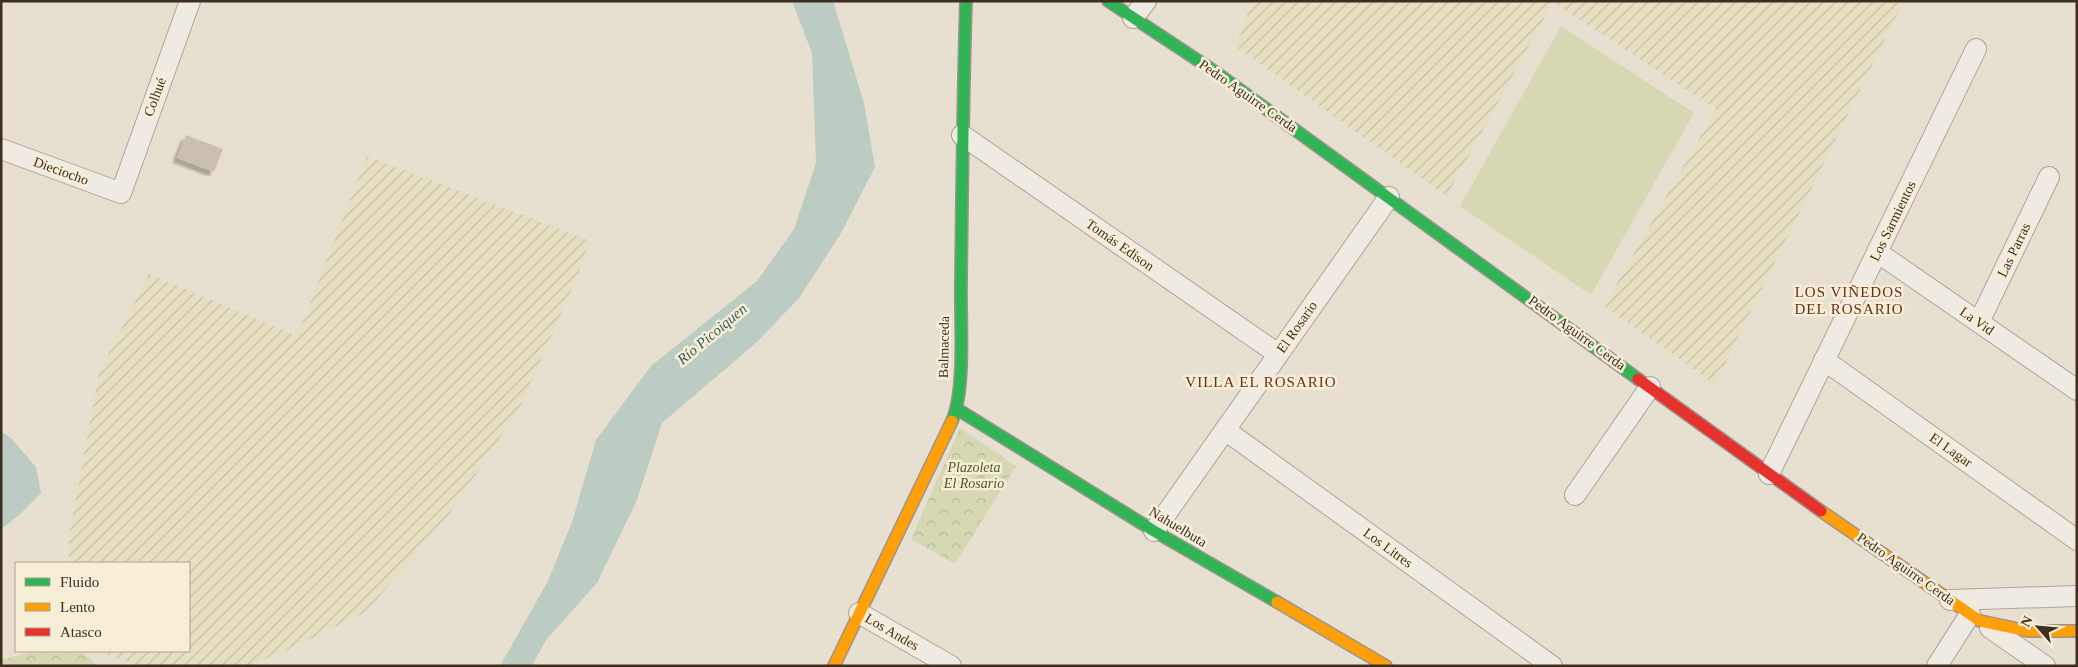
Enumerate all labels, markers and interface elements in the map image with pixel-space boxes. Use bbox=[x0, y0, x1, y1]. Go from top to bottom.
street label: Pedro Aguirre Cerda bbox=[1196, 57, 1300, 136]
street label: Colhué bbox=[141, 75, 169, 119]
street label: Dieciocho bbox=[31, 154, 91, 188]
street label: Los Sarmientos bbox=[1867, 178, 1919, 264]
street label: Tomás Edison bbox=[1083, 216, 1157, 274]
street label: Las Parras bbox=[1994, 220, 2034, 280]
district label: LOS VIÑEDOS DEL ROSARIO bbox=[1794, 284, 1904, 317]
street label: Pedro Aguirre Cerda bbox=[1526, 293, 1629, 374]
street label: El Rosario bbox=[1274, 298, 1320, 356]
water label: Río Picoiquen bbox=[673, 300, 750, 368]
street label: La Vid bbox=[1957, 304, 1997, 338]
street label: Balmaceda bbox=[936, 315, 952, 378]
district label: VILLA EL ROSARIO bbox=[1185, 374, 1337, 390]
street label: El Lagar bbox=[1927, 430, 1975, 470]
park label: Plazoleta El Rosario bbox=[943, 460, 1004, 491]
street label: Nahuelbuta bbox=[1146, 504, 1210, 550]
street label: Los Litres bbox=[1360, 525, 1416, 571]
street label: Pedro Aguirre Cerda bbox=[1854, 530, 1958, 609]
legend bbox=[15, 562, 190, 652]
text: Fluido bbox=[60, 574, 99, 590]
text: Lento bbox=[60, 599, 95, 615]
north arrow bbox=[2013, 602, 2063, 652]
street label: Los Andes bbox=[862, 611, 922, 653]
text: N bbox=[2018, 613, 2036, 629]
text: Atasco bbox=[60, 624, 102, 640]

